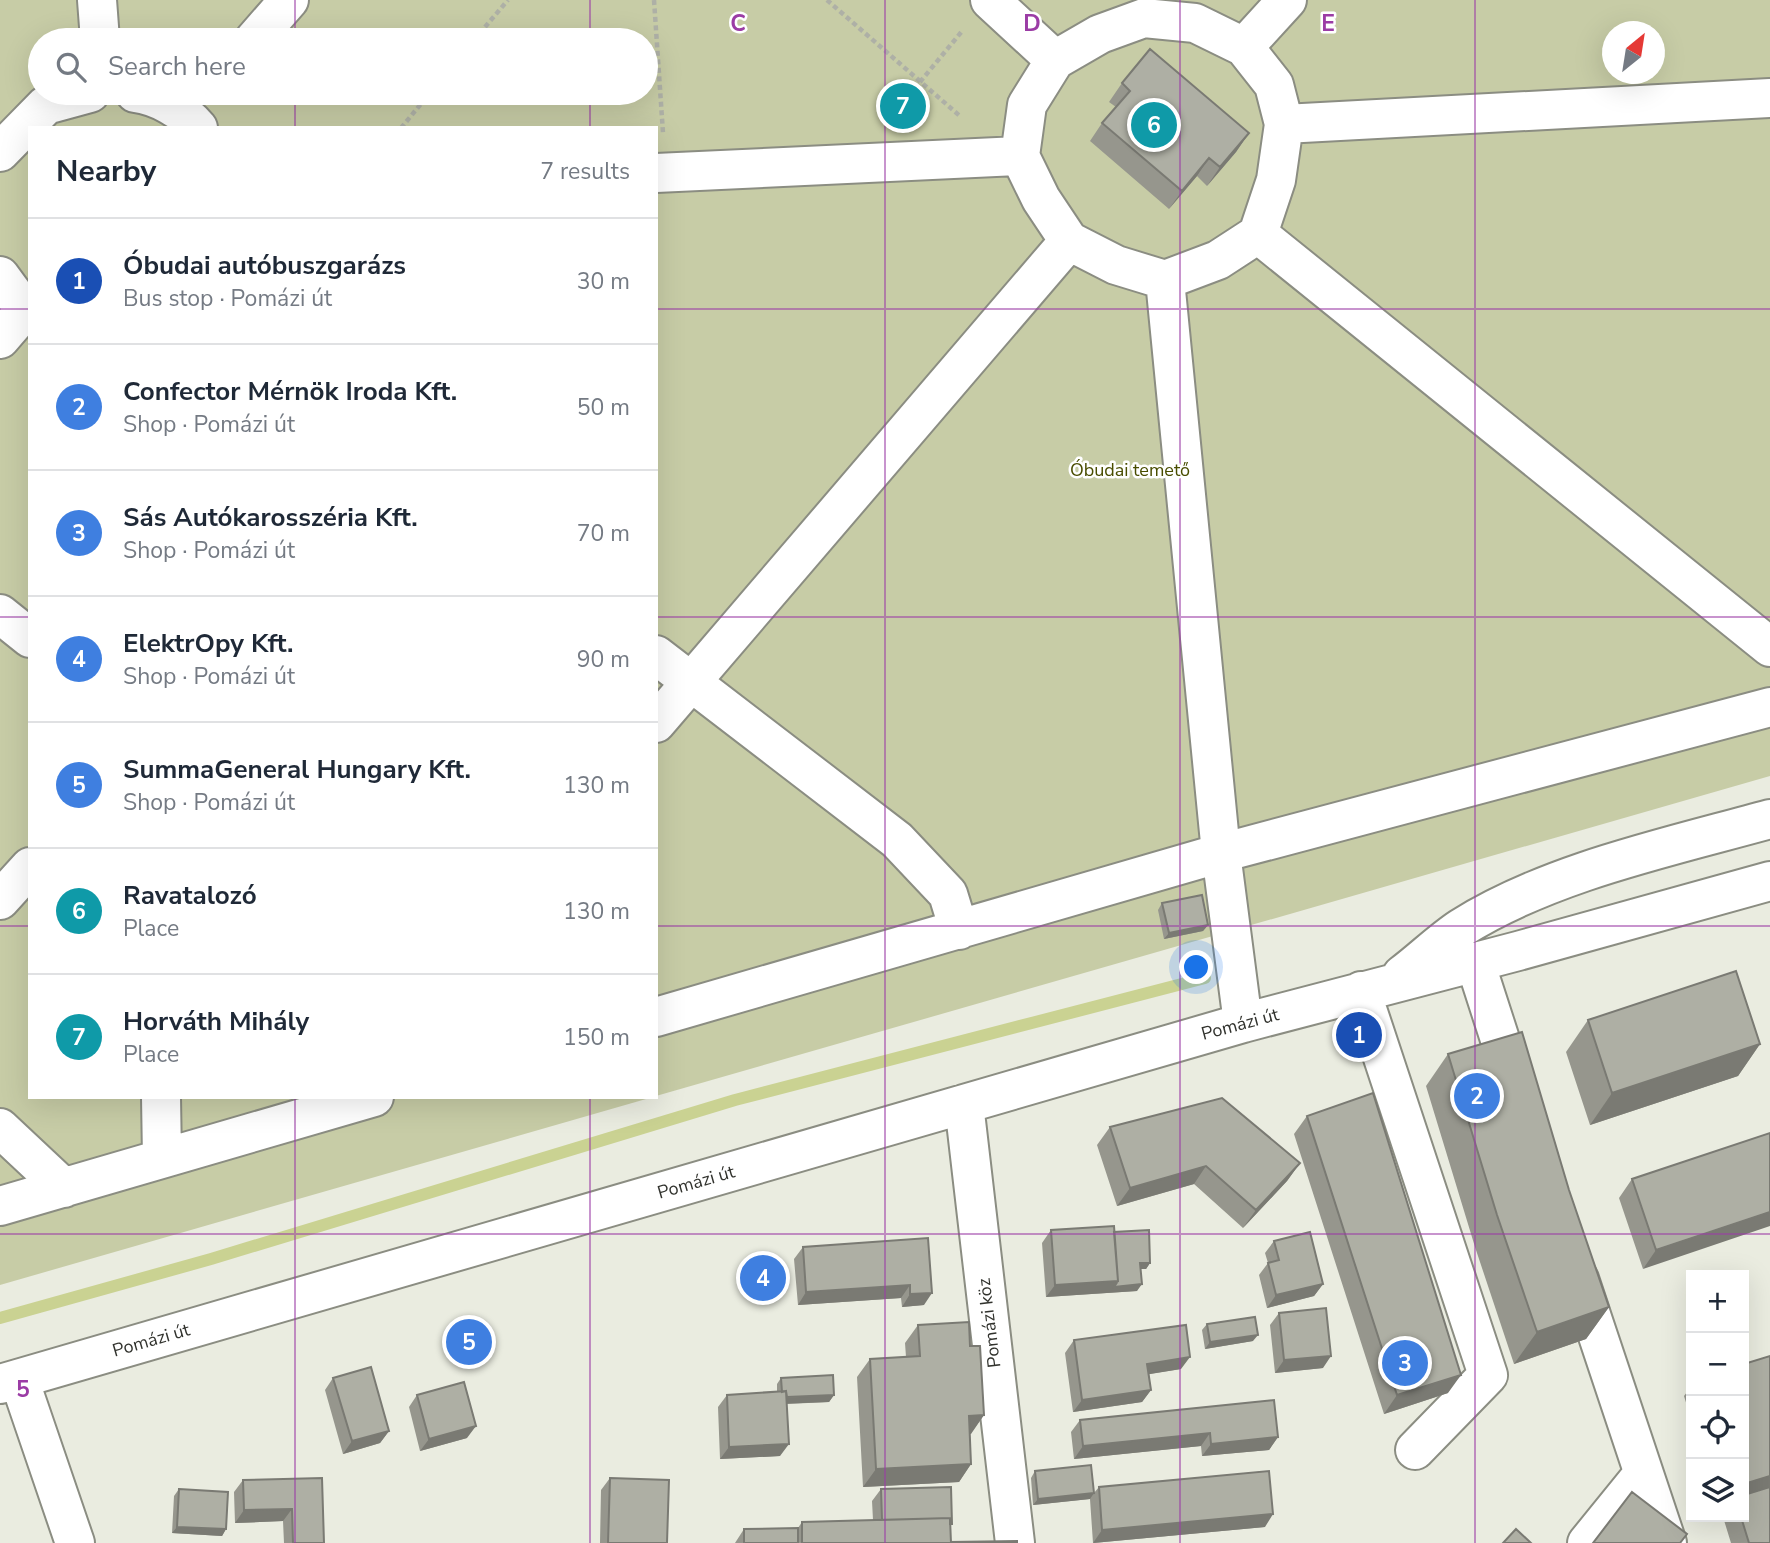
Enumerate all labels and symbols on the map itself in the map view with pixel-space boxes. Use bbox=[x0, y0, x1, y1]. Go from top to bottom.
text: C bbox=[730, 8, 746, 39]
text: D bbox=[1023, 8, 1041, 39]
text: E bbox=[1321, 8, 1335, 39]
north arrow bbox=[1602, 21, 1665, 84]
pin: 7 bbox=[880, 80, 926, 132]
pin: 6 bbox=[1131, 99, 1177, 151]
park label: Óbudai temető bbox=[1070, 458, 1190, 482]
your location bbox=[1179, 950, 1213, 984]
street label: Pomázi út bbox=[1199, 1002, 1282, 1046]
pin: 1 bbox=[1336, 1009, 1382, 1061]
pin: 2 bbox=[1454, 1070, 1500, 1122]
street label: Pomázi út bbox=[654, 1159, 738, 1204]
pin: 4 bbox=[740, 1252, 786, 1304]
street label: Pomázi köz bbox=[972, 1277, 1006, 1369]
pin: 5 bbox=[446, 1316, 492, 1368]
street label: Pomázi út bbox=[109, 1317, 193, 1362]
pin: 3 bbox=[1382, 1337, 1428, 1389]
text: 5 bbox=[16, 1374, 30, 1405]

